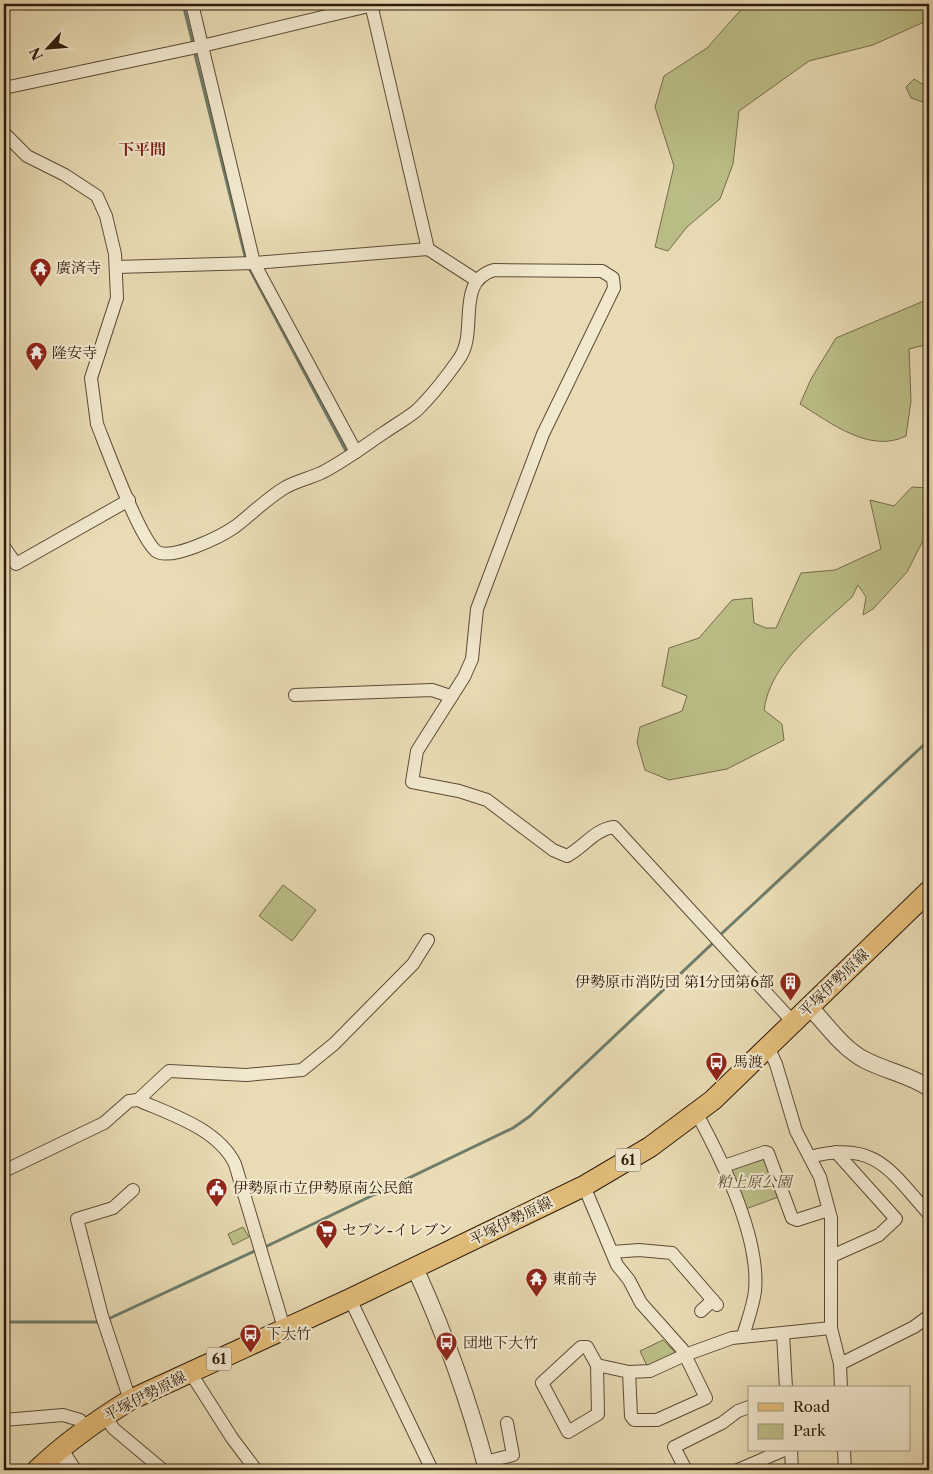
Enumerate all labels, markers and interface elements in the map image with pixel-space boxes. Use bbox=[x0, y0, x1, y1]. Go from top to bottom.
north arrow bbox=[22, 22, 72, 72]
text: N bbox=[26, 44, 47, 63]
district label: 下平間 bbox=[118, 139, 166, 159]
temple icon: 廣済寺 bbox=[28, 256, 52, 287]
place label: 廣済寺 bbox=[56, 258, 101, 277]
temple icon: 隆安寺 bbox=[24, 341, 48, 372]
place label: 隆安寺 bbox=[52, 343, 97, 362]
street label: 平塚伊勢原線 bbox=[795, 945, 873, 1021]
building icon: 伊勢原市消防団 第1分団第6部 bbox=[778, 970, 802, 1001]
place label: 伊勢原市消防団 第1分団第6部 bbox=[575, 972, 774, 991]
bus stop icon: 馬渡 bbox=[705, 1050, 729, 1081]
place label: 馬渡 bbox=[733, 1052, 763, 1071]
road number: 61 bbox=[616, 1148, 640, 1172]
park label: 粕上原公園 bbox=[716, 1172, 794, 1191]
public building icon: 伊勢原市立伊勢原南公民館 bbox=[205, 1176, 229, 1207]
place label: 伊勢原市立伊勢原南公民館 bbox=[233, 1178, 413, 1197]
street label: 平塚伊勢原線 bbox=[466, 1192, 555, 1249]
supermarket icon: セブン-イレブン bbox=[314, 1218, 338, 1249]
place label: セブン-イレブン bbox=[342, 1220, 453, 1239]
temple icon: 東前寺 bbox=[524, 1267, 548, 1298]
place label: 東前寺 bbox=[552, 1269, 597, 1288]
bus stop icon: 下大竹 bbox=[238, 1322, 262, 1353]
place label: 下大竹 bbox=[266, 1324, 311, 1343]
bus stop icon: 団地下大竹 bbox=[435, 1331, 459, 1362]
place label: 団地下大竹 bbox=[463, 1333, 538, 1352]
road number: 61 bbox=[206, 1348, 232, 1370]
street label: 平塚伊勢原線 bbox=[100, 1367, 189, 1424]
legend bbox=[748, 1386, 910, 1452]
text: Road bbox=[793, 1397, 830, 1416]
text: Park bbox=[793, 1421, 827, 1440]

